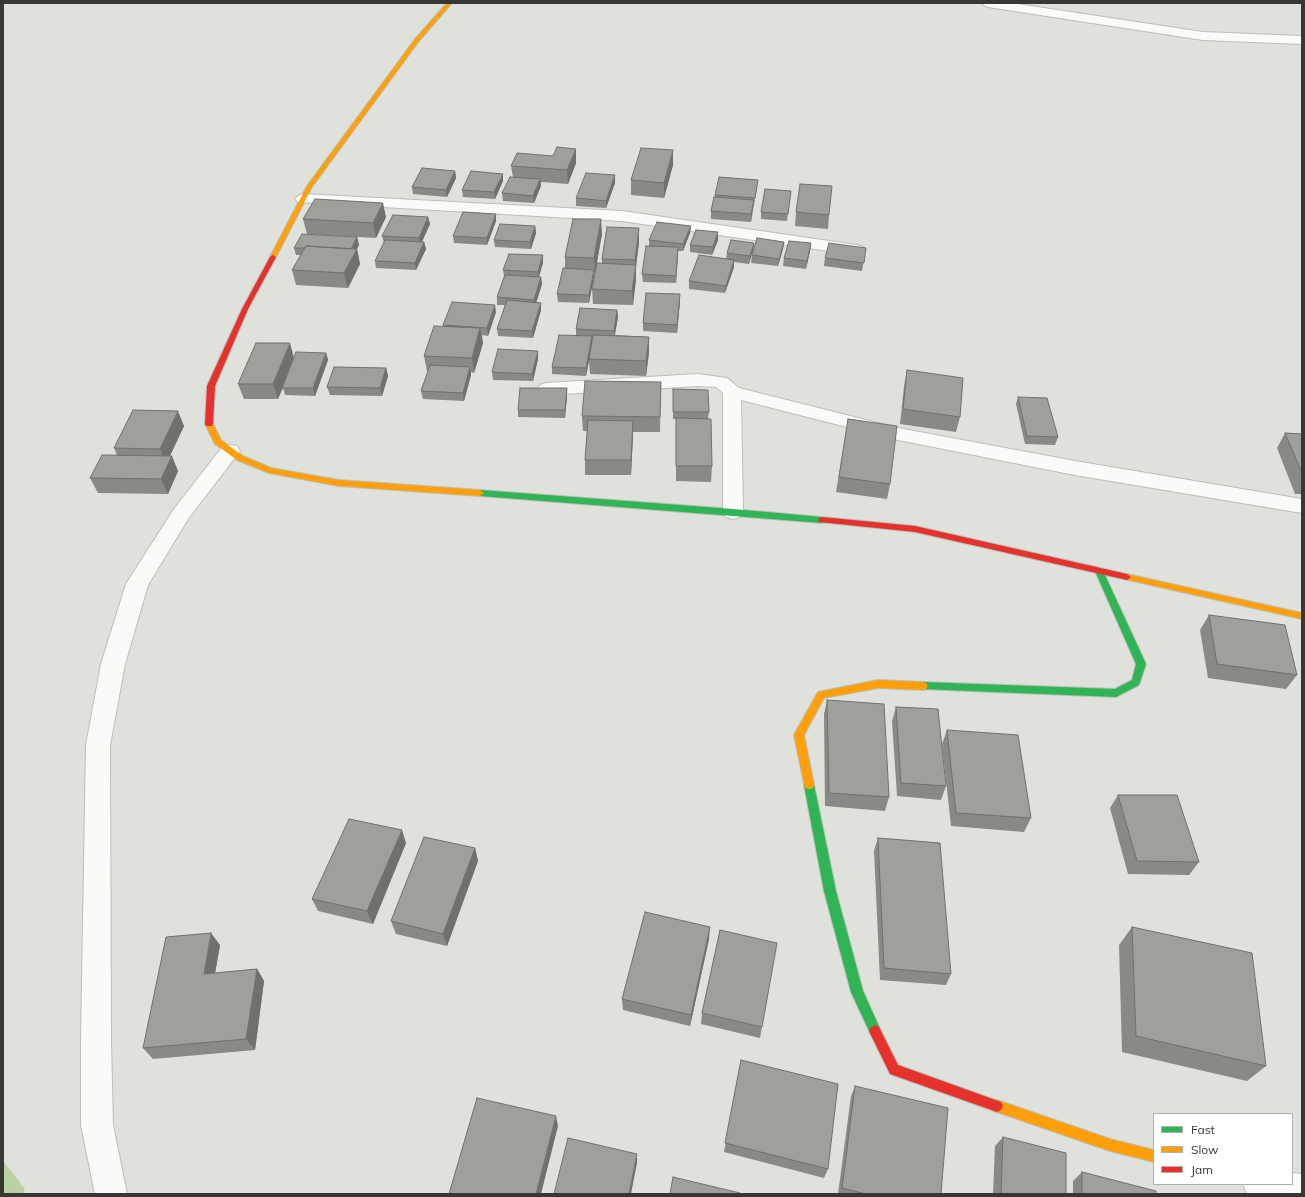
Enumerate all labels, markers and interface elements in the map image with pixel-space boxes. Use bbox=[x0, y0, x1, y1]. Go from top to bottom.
legend bbox=[1153, 1113, 1293, 1185]
text: Fast bbox=[1191, 1122, 1215, 1137]
text: Slow bbox=[1191, 1142, 1219, 1157]
text: Jam bbox=[1191, 1162, 1213, 1177]

